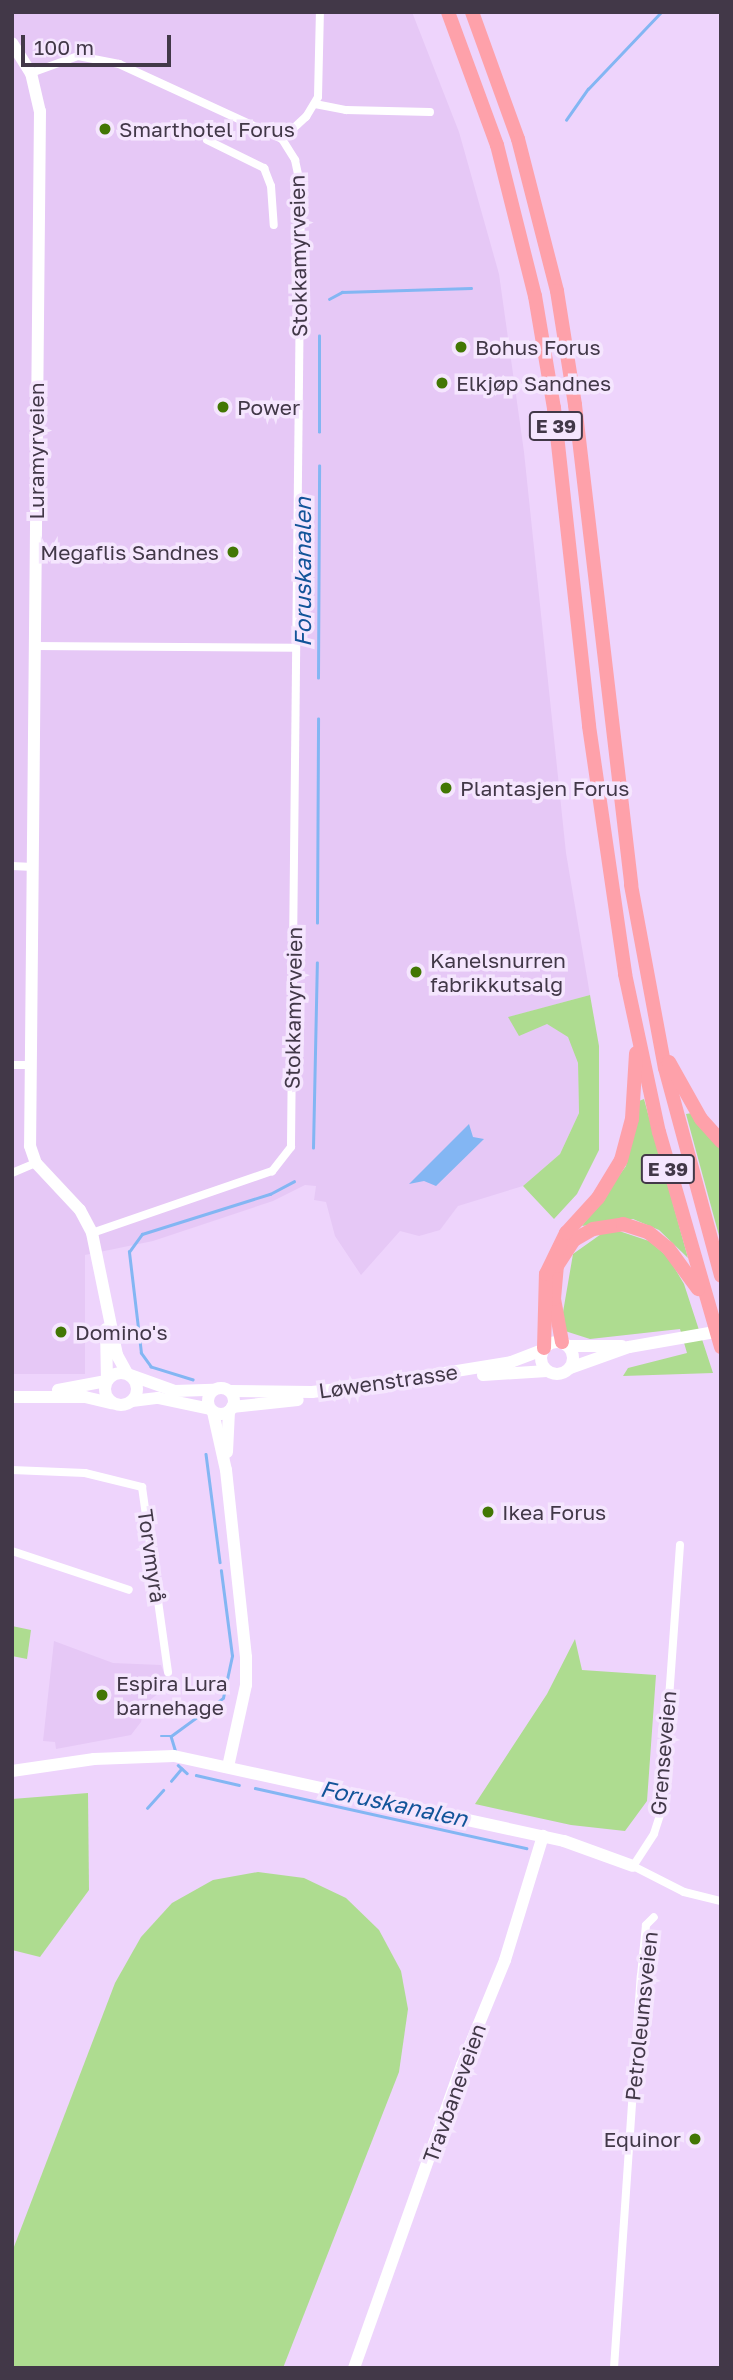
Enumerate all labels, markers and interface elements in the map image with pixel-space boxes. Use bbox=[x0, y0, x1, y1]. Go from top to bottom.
scale bar bbox=[24, 21, 175, 65]
text: 100 m bbox=[34, 34, 94, 60]
place label: Smarthotel Forus bbox=[119, 116, 295, 142]
marker: Smarthotel Forus bbox=[97, 121, 113, 137]
street label: Stokkamyrveien bbox=[284, 175, 312, 337]
place label: Bohus Forus bbox=[475, 334, 601, 360]
marker: Bohus Forus bbox=[453, 339, 469, 355]
place label: Elkjøp Sandnes bbox=[456, 370, 611, 396]
marker: Elkjøp Sandnes bbox=[434, 375, 450, 391]
street label: Luramyrveien bbox=[23, 382, 49, 520]
place label: Power bbox=[237, 394, 300, 420]
marker: Power bbox=[215, 399, 231, 415]
road number: E 39 bbox=[528, 410, 584, 442]
water label: Foruskanalen bbox=[288, 497, 316, 647]
place label: Megaflis Sandnes bbox=[40, 539, 219, 565]
marker: Megaflis Sandnes bbox=[225, 544, 241, 560]
place label: Plantasjen Forus bbox=[460, 775, 629, 801]
marker: Plantasjen Forus bbox=[438, 780, 454, 796]
street label: Stokkamyrveien bbox=[279, 927, 307, 1089]
place label: Kanelsnurren fabrikkutsalg bbox=[430, 947, 566, 997]
marker: Kanelsnurren fabrikkutsalg bbox=[408, 964, 424, 980]
road number: E 39 bbox=[640, 1154, 696, 1184]
place label: Domino's bbox=[75, 1319, 168, 1345]
marker: Domino's bbox=[53, 1324, 69, 1340]
street label: Løwenstrasse bbox=[317, 1359, 459, 1403]
place label: Ikea Forus bbox=[502, 1499, 606, 1525]
marker: Ikea Forus bbox=[480, 1504, 496, 1520]
street label: Torvmyrå bbox=[133, 1508, 171, 1604]
place label: Espira Lura barnehage bbox=[116, 1670, 228, 1720]
marker: Espira Lura barnehage bbox=[94, 1687, 110, 1703]
street label: Grenseveien bbox=[645, 1690, 681, 1816]
water label: Foruskanalen bbox=[318, 1774, 470, 1832]
street label: Petroleumsveien bbox=[620, 1930, 662, 2102]
street label: Travbaneveien bbox=[417, 2020, 491, 2166]
place label: Equinor bbox=[603, 2126, 681, 2152]
marker: Equinor bbox=[687, 2131, 703, 2147]

